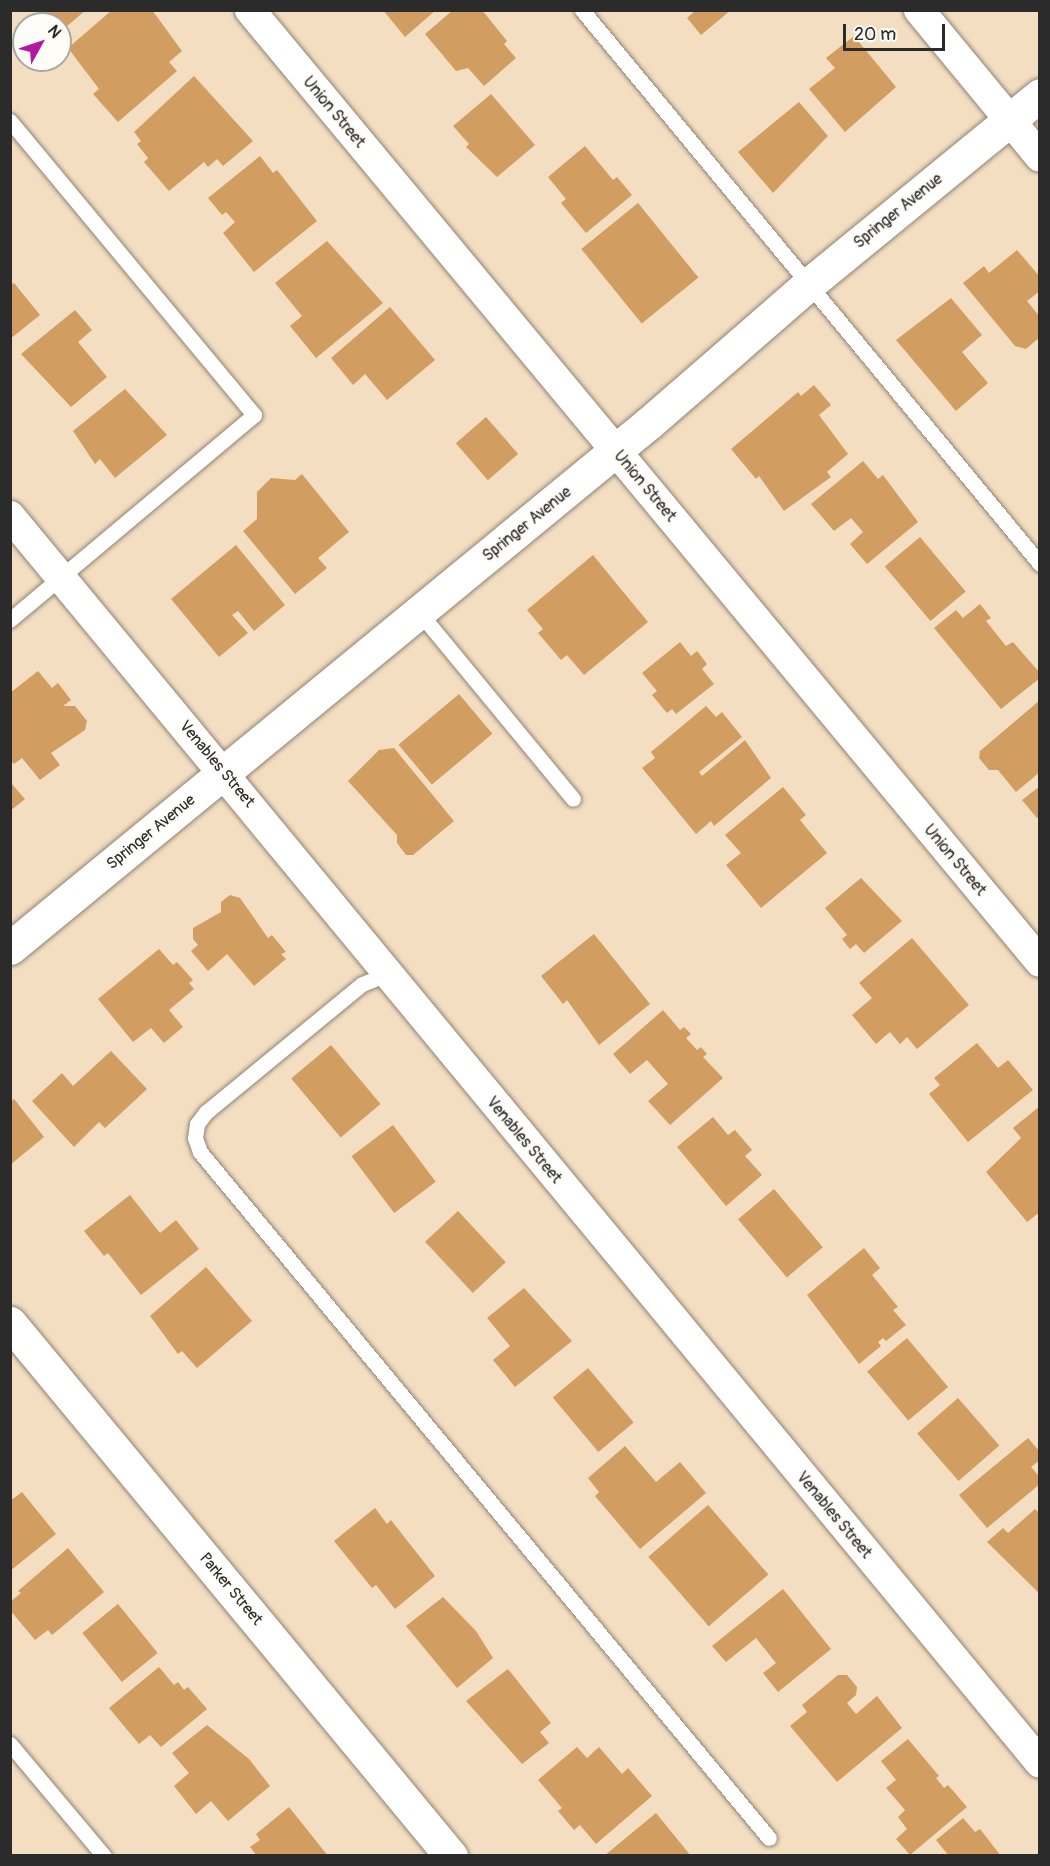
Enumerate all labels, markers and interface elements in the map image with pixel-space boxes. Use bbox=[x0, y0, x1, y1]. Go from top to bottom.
north arrow bbox=[12, 12, 72, 72]
scale bar bbox=[846, 12, 948, 50]
text: N bbox=[43, 21, 65, 42]
text: 20 m bbox=[854, 23, 896, 46]
street label: Union Street bbox=[299, 73, 369, 151]
street label: Springer Avenue bbox=[850, 169, 946, 253]
street label: Union Street bbox=[610, 447, 680, 525]
street label: Springer Avenue bbox=[479, 482, 575, 566]
street label: Venables Street bbox=[175, 717, 259, 811]
street label: Springer Avenue bbox=[103, 790, 199, 874]
street label: Union Street bbox=[920, 821, 990, 899]
street label: Venables Street bbox=[482, 1093, 566, 1187]
street label: Venables Street bbox=[792, 1468, 876, 1562]
street label: Parker Street bbox=[195, 1549, 267, 1629]

